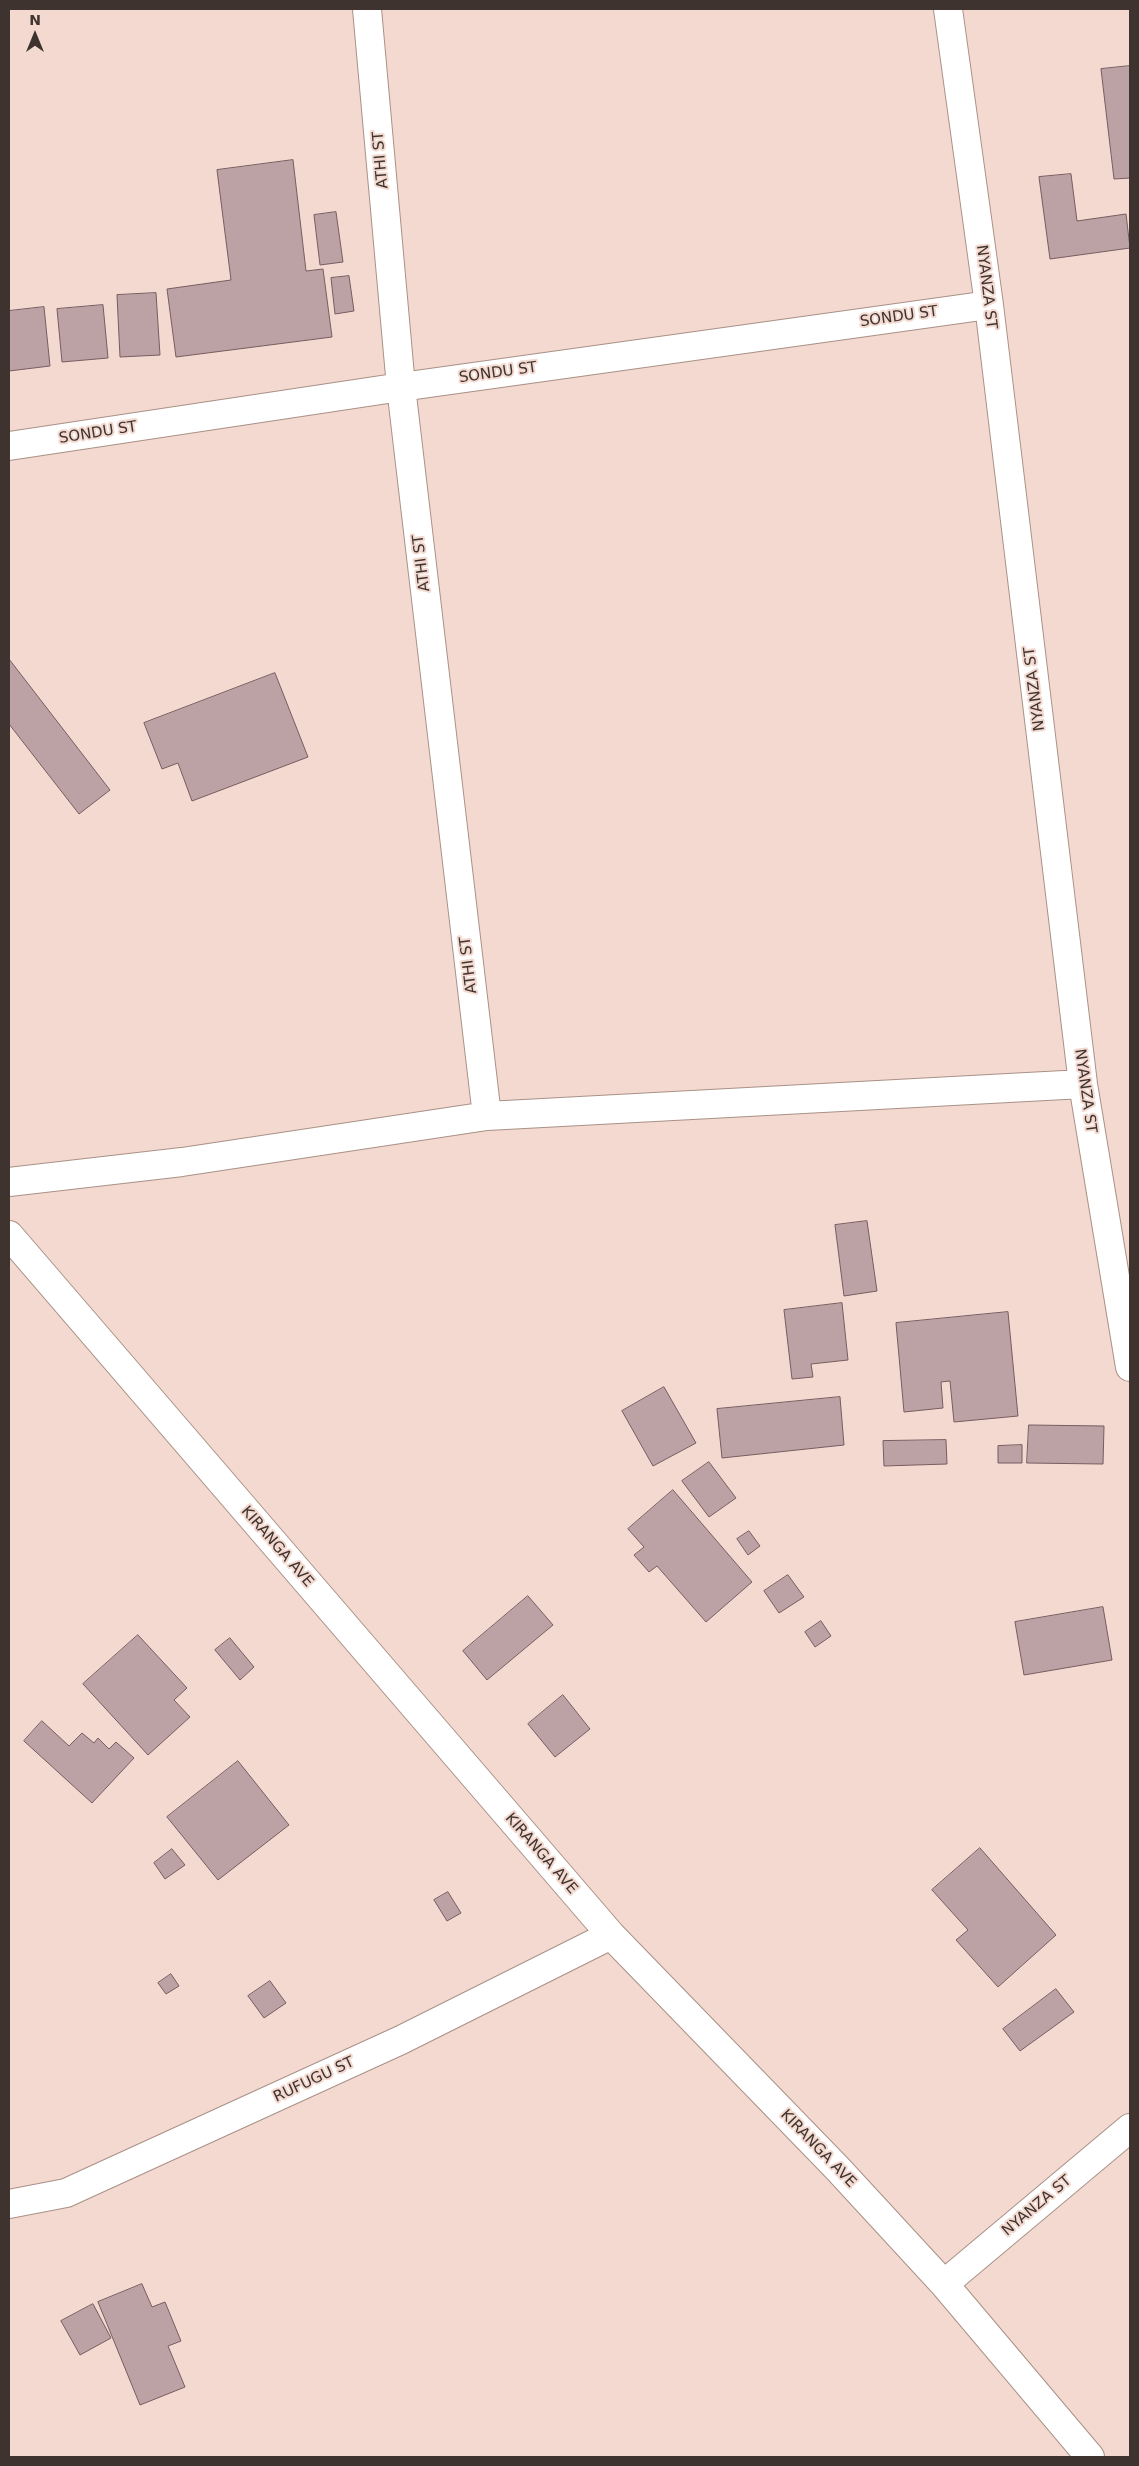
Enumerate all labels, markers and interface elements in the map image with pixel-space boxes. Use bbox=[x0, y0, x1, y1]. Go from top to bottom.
north arrow bbox=[10, 10, 60, 60]
text: N bbox=[29, 12, 41, 28]
street label: ATHI ST bbox=[370, 131, 392, 189]
street label: NYANZA ST bbox=[972, 244, 1000, 330]
street label: SONDU ST bbox=[859, 303, 939, 331]
street label: SONDU ST bbox=[458, 359, 538, 387]
street label: SONDU ST bbox=[58, 418, 138, 448]
street label: ATHI ST bbox=[410, 533, 434, 593]
street label: NYANZA ST bbox=[1021, 646, 1049, 732]
street label: ATHI ST bbox=[457, 935, 481, 995]
street label: NYANZA ST bbox=[1070, 1048, 1100, 1134]
street label: KIRANGA AVE bbox=[237, 1503, 317, 1591]
street label: KIRANGA AVE bbox=[501, 1810, 581, 1898]
street label: RUFUGU ST bbox=[271, 2053, 357, 2107]
street label: KIRANGA AVE bbox=[776, 2106, 860, 2192]
street label: NYANZA ST bbox=[999, 2172, 1075, 2240]

